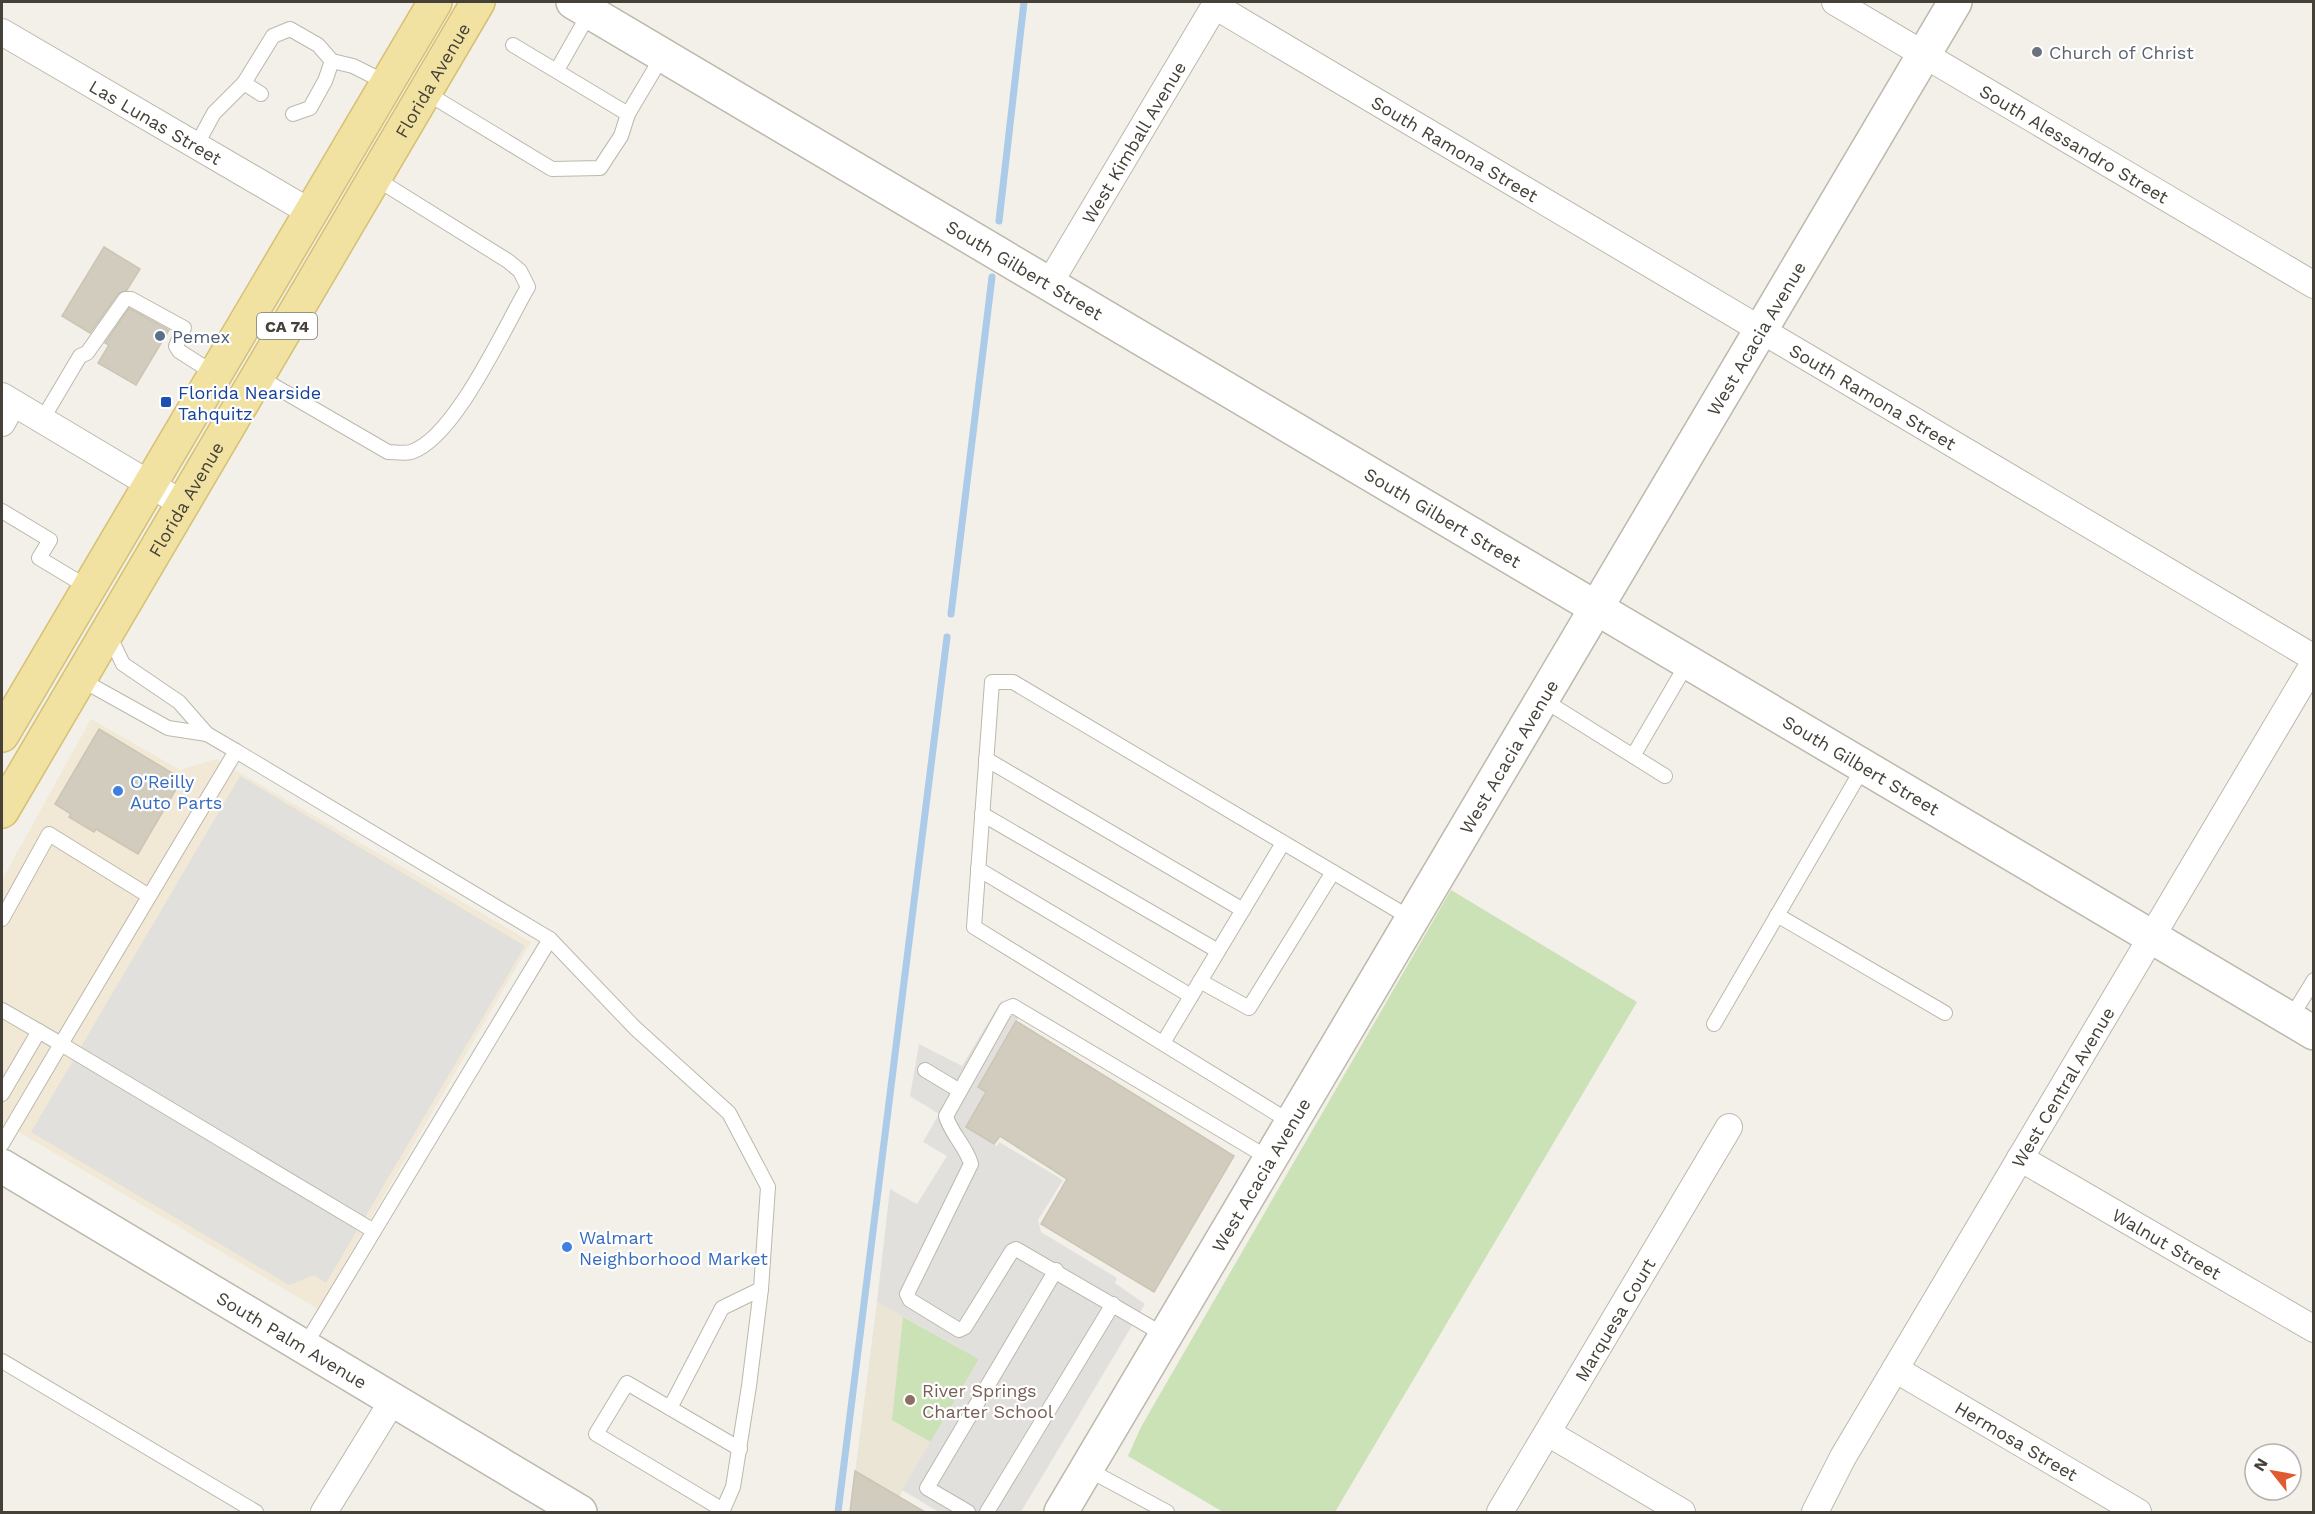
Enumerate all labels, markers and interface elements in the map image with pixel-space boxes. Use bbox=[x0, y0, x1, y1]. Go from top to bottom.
street label: Florida Avenue bbox=[390, 19, 474, 141]
place label: Church of Christ bbox=[2049, 42, 2194, 63]
marker: Church of Christ bbox=[2030, 45, 2044, 59]
street label: West Kimball Avenue bbox=[1077, 57, 1190, 227]
street label: Las Lunas Street bbox=[86, 75, 226, 169]
street label: South Alessandro Street bbox=[1976, 80, 2173, 207]
street label: South Ramona Street bbox=[1368, 91, 1542, 206]
street label: South Gilbert Street bbox=[943, 215, 1107, 324]
street label: West Acacia Avenue bbox=[1702, 257, 1810, 419]
road number: CA 74 bbox=[257, 313, 317, 339]
place label: Pemex bbox=[172, 326, 230, 347]
marker: Pemex bbox=[153, 329, 167, 343]
street label: South Ramona Street bbox=[1786, 339, 1960, 454]
place label: Florida Nearside Tahquitz bbox=[178, 382, 321, 424]
marker: Florida Nearside Tahquitz bbox=[159, 395, 173, 409]
street label: Florida Avenue bbox=[144, 438, 228, 560]
street label: South Gilbert Street bbox=[1361, 463, 1525, 572]
street label: West Acacia Avenue bbox=[1455, 676, 1562, 837]
street label: South Gilbert Street bbox=[1779, 710, 1943, 819]
place label: O'Reilly Auto Parts bbox=[130, 771, 222, 813]
marker: O'Reilly Auto Parts bbox=[111, 784, 125, 798]
street label: West Central Avenue bbox=[2007, 1003, 2118, 1171]
street label: West Acacia Avenue bbox=[1207, 1094, 1314, 1255]
street label: Walnut Street bbox=[2109, 1204, 2226, 1284]
place label: Walmart Neighborhood Market bbox=[579, 1227, 768, 1269]
marker: Walmart Neighborhood Market bbox=[560, 1240, 574, 1254]
street label: Marquesa Court bbox=[1570, 1254, 1659, 1385]
street label: South Palm Avenue bbox=[213, 1287, 371, 1393]
place label: River Springs Charter School bbox=[922, 1380, 1054, 1422]
marker: River Springs Charter School bbox=[903, 1393, 917, 1407]
street label: Hermosa Street bbox=[1952, 1396, 2082, 1485]
north arrow bbox=[2243, 1442, 2303, 1502]
text: N bbox=[2249, 1455, 2272, 1475]

